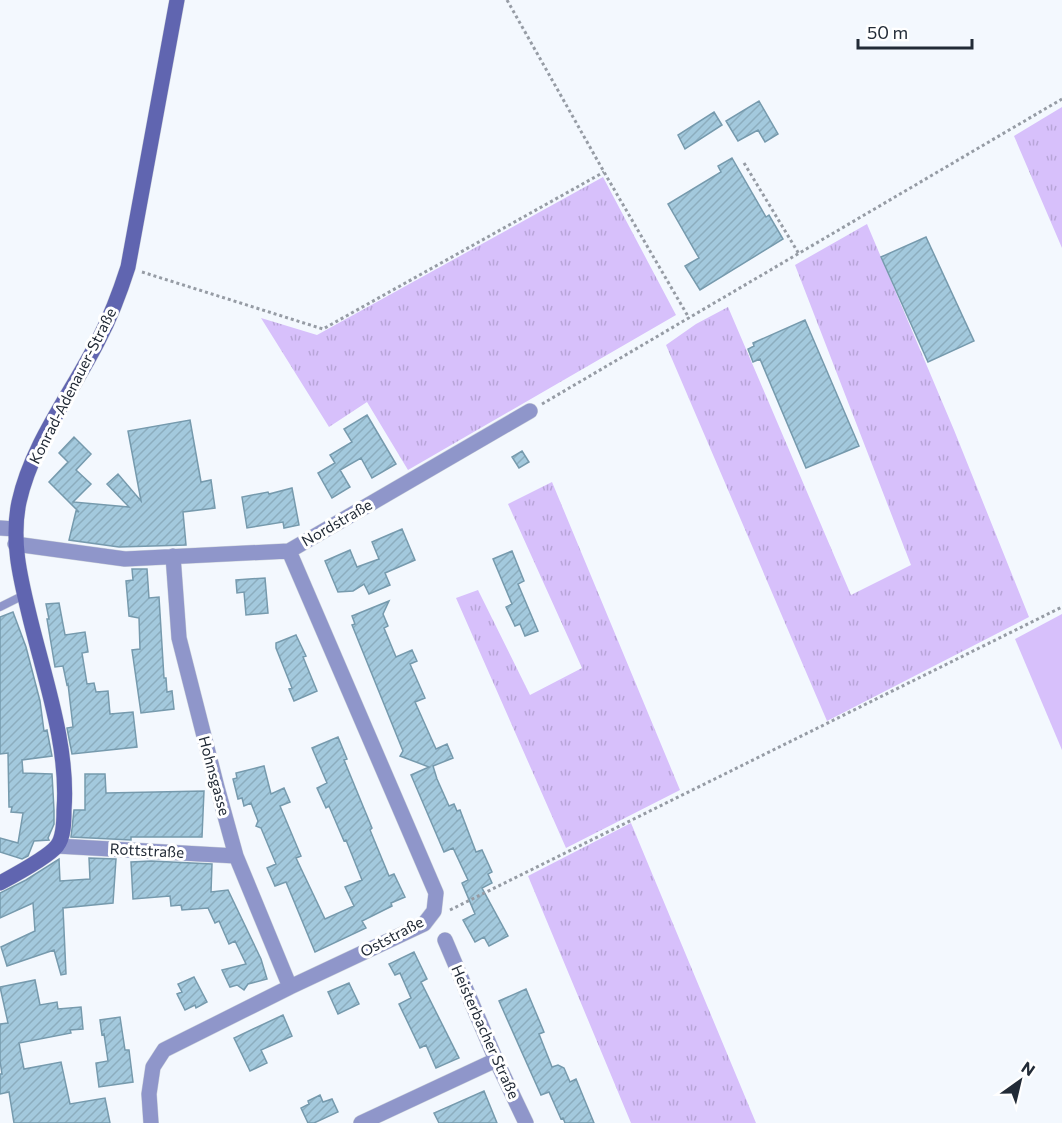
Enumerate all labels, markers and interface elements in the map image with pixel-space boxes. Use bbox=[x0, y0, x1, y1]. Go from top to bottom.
scale bar bbox=[858, 12, 972, 50]
text: 50 m bbox=[867, 21, 908, 43]
street label: Konrad-Adenauer-Straße bbox=[25, 304, 119, 467]
street label: Nordstraße bbox=[298, 495, 375, 550]
street label: Hohnsgasse bbox=[196, 734, 234, 818]
street label: Rottstraße bbox=[109, 839, 185, 861]
street label: Oststraße bbox=[357, 912, 426, 960]
street label: Heisterbacher Straße bbox=[448, 962, 524, 1101]
north arrow bbox=[990, 1051, 1050, 1111]
text: N bbox=[1018, 1057, 1039, 1079]

